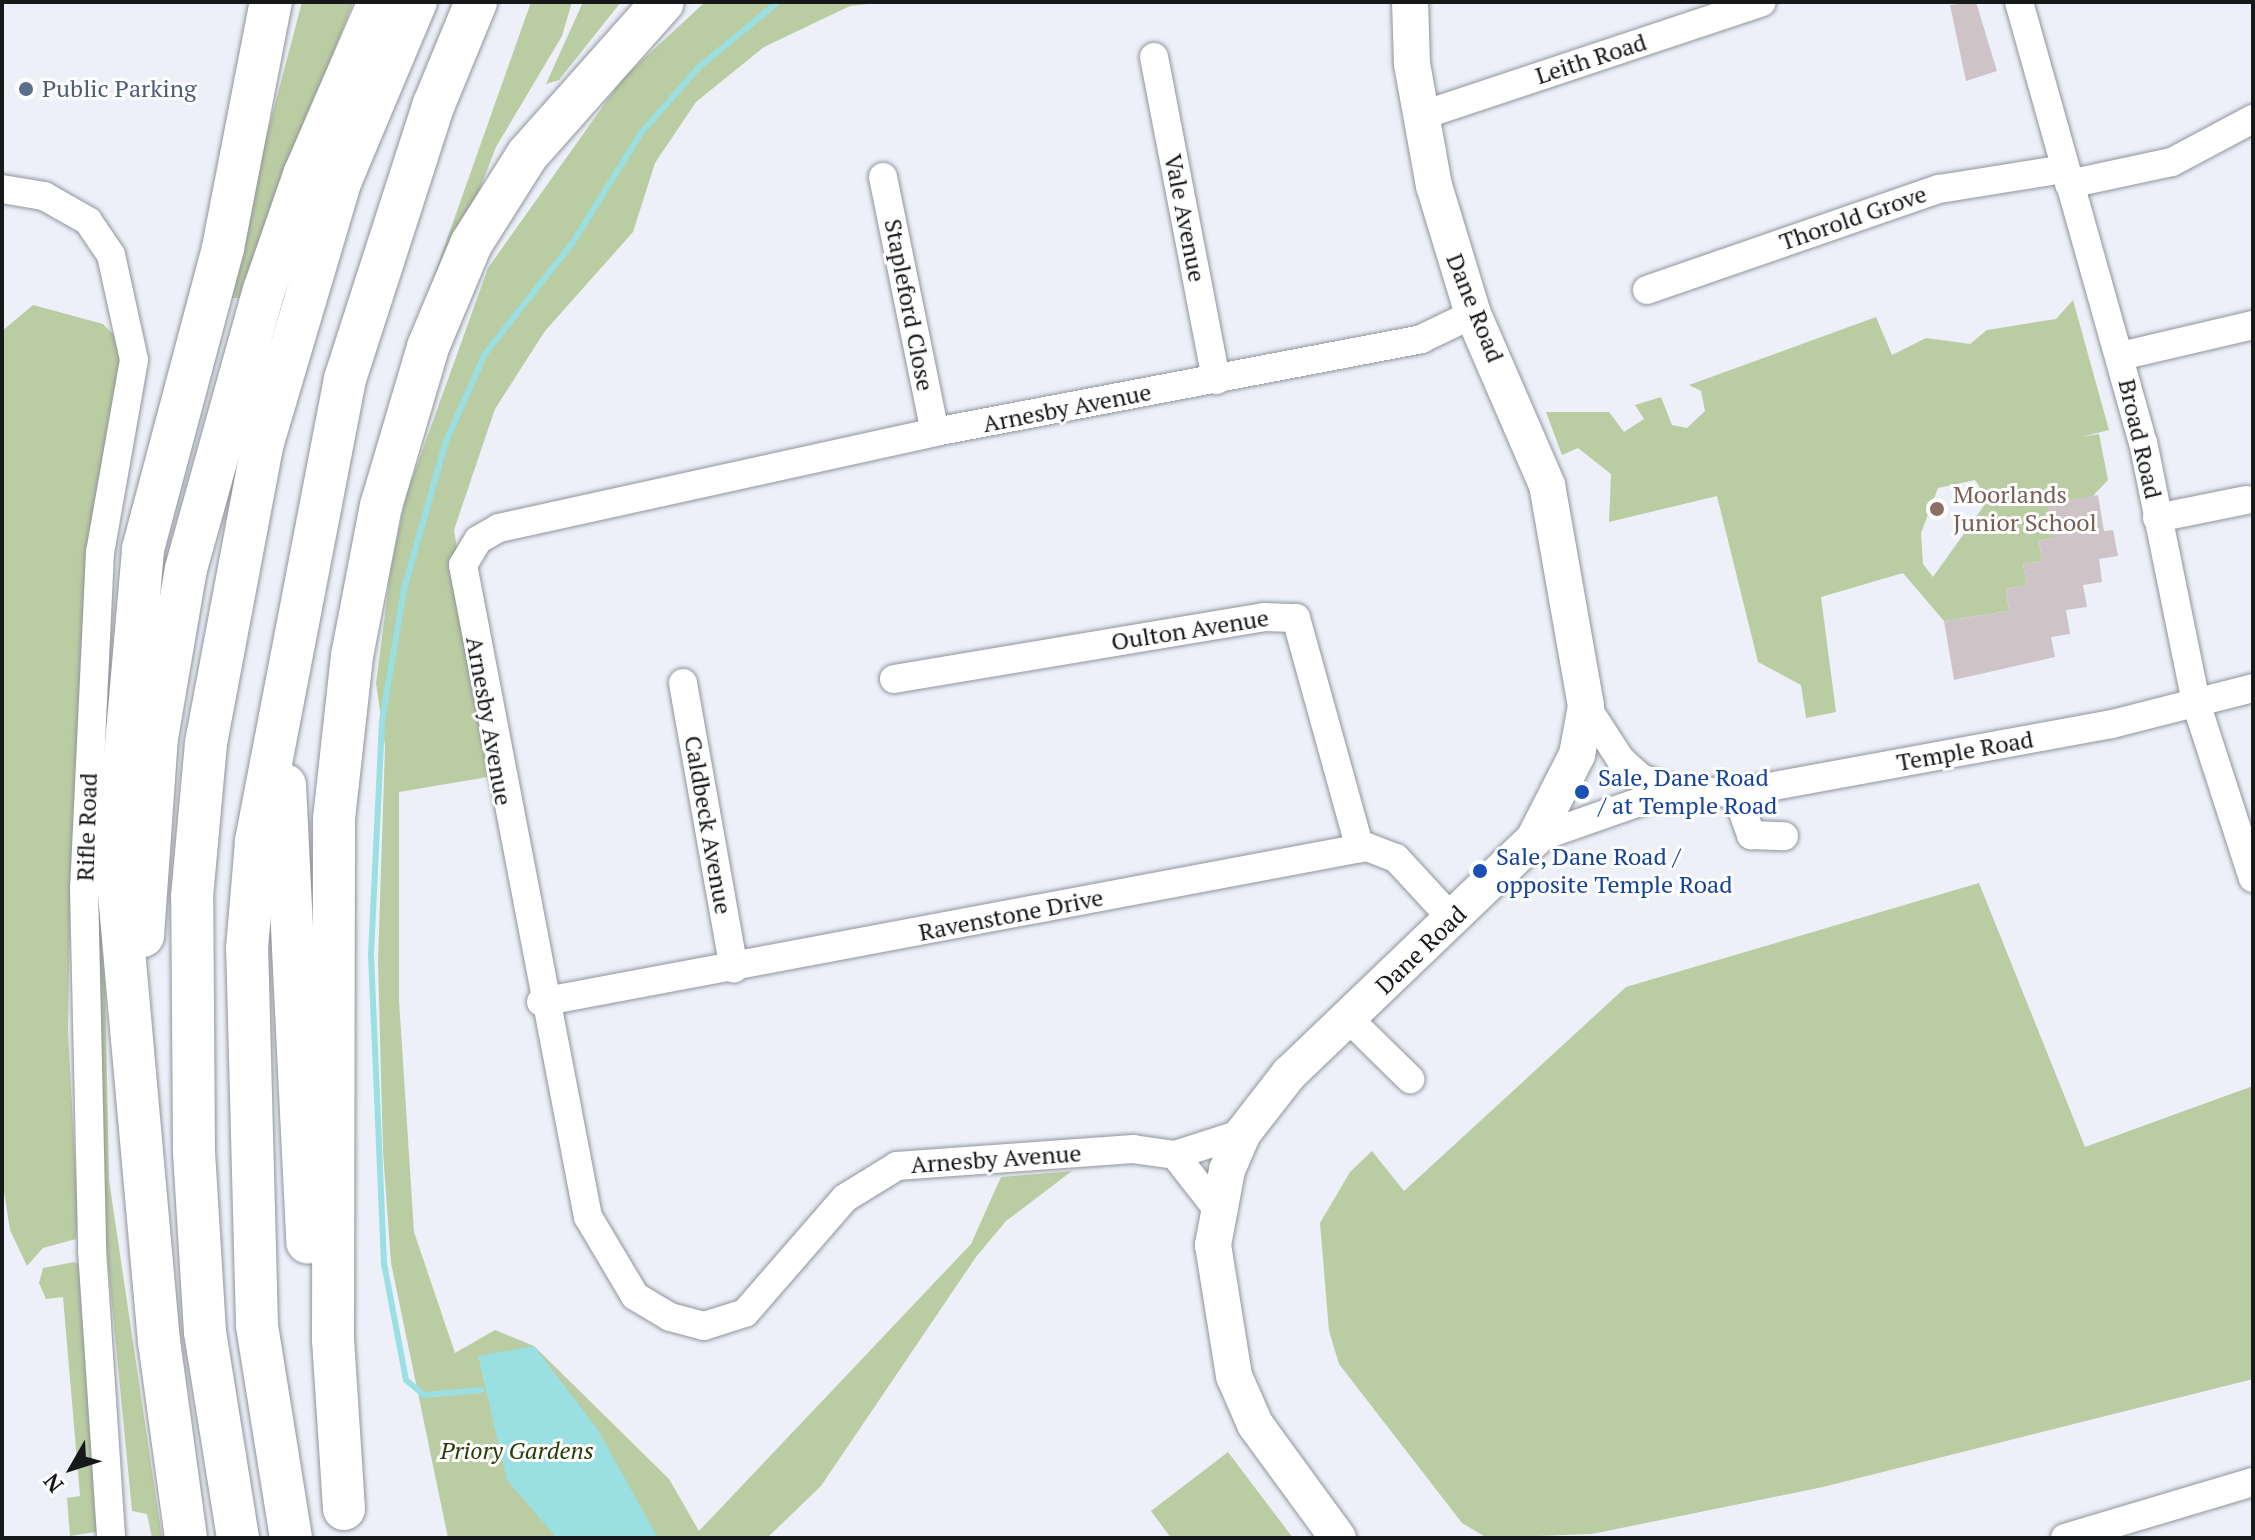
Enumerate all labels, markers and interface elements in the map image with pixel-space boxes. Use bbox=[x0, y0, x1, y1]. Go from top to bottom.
street label: Leith Road bbox=[1532, 28, 1650, 90]
place label: Public Parking bbox=[42, 75, 197, 103]
marker: Public Parking bbox=[17, 80, 35, 98]
street label: Vale Avenue bbox=[1158, 151, 1212, 285]
street label: Thorold Grove bbox=[1776, 179, 1930, 257]
street label: Stapleford Close bbox=[878, 217, 940, 393]
street label: Dane Road bbox=[1440, 249, 1510, 367]
street label: Broad Road bbox=[2112, 376, 2168, 502]
street label: Arnesby Avenue bbox=[980, 378, 1154, 438]
place label: Moorlands Junior School bbox=[1953, 481, 2097, 537]
marker: Moorlands Junior School bbox=[1928, 500, 1946, 518]
street label: Oulton Avenue bbox=[1109, 603, 1271, 657]
street label: Arnesby Avenue bbox=[460, 634, 518, 808]
street label: Temple Road bbox=[1894, 725, 2036, 777]
street label: Caldbeck Avenue bbox=[678, 733, 738, 917]
place label: Sale, Dane Road / at Temple Road bbox=[1598, 764, 1777, 820]
street label: Rifle Road bbox=[71, 772, 103, 882]
marker: Sale, Dane Road / at Temple Road bbox=[1573, 783, 1591, 801]
place label: Sale, Dane Road / opposite Temple Road bbox=[1496, 843, 1733, 899]
marker: Sale, Dane Road / opposite Temple Road bbox=[1471, 862, 1489, 880]
street label: Ravenstone Drive bbox=[916, 883, 1106, 947]
street label: Dane Road bbox=[1370, 900, 1472, 1000]
street label: Arnesby Avenue bbox=[909, 1139, 1083, 1179]
north arrow bbox=[32, 1428, 112, 1508]
park label: Priory Gardens bbox=[440, 1437, 594, 1465]
text: N bbox=[36, 1468, 69, 1499]

